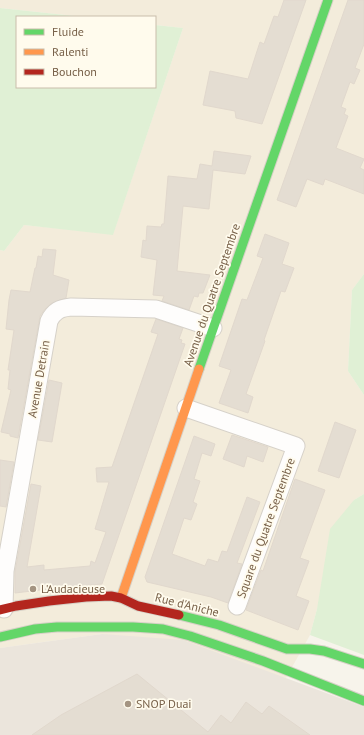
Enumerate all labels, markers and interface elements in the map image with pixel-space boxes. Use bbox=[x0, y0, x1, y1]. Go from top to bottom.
legend bbox=[16, 16, 156, 88]
text: Fluide bbox=[52, 24, 84, 39]
text: Ralenti bbox=[52, 44, 88, 59]
text: Bouchon bbox=[52, 64, 97, 79]
street label: Avenue du Quatre Septembre bbox=[180, 221, 243, 368]
street label: Avenue Detrain bbox=[24, 339, 53, 419]
street label: Square du Quatre Septembre bbox=[233, 456, 298, 600]
place label: L'Audacieuse bbox=[41, 581, 105, 596]
marker: L'Audacieuse bbox=[28, 584, 38, 594]
street label: Rue d'Aniche bbox=[154, 589, 221, 620]
place label: SNOP Duai bbox=[136, 696, 192, 711]
marker: SNOP Duai bbox=[123, 699, 133, 709]

